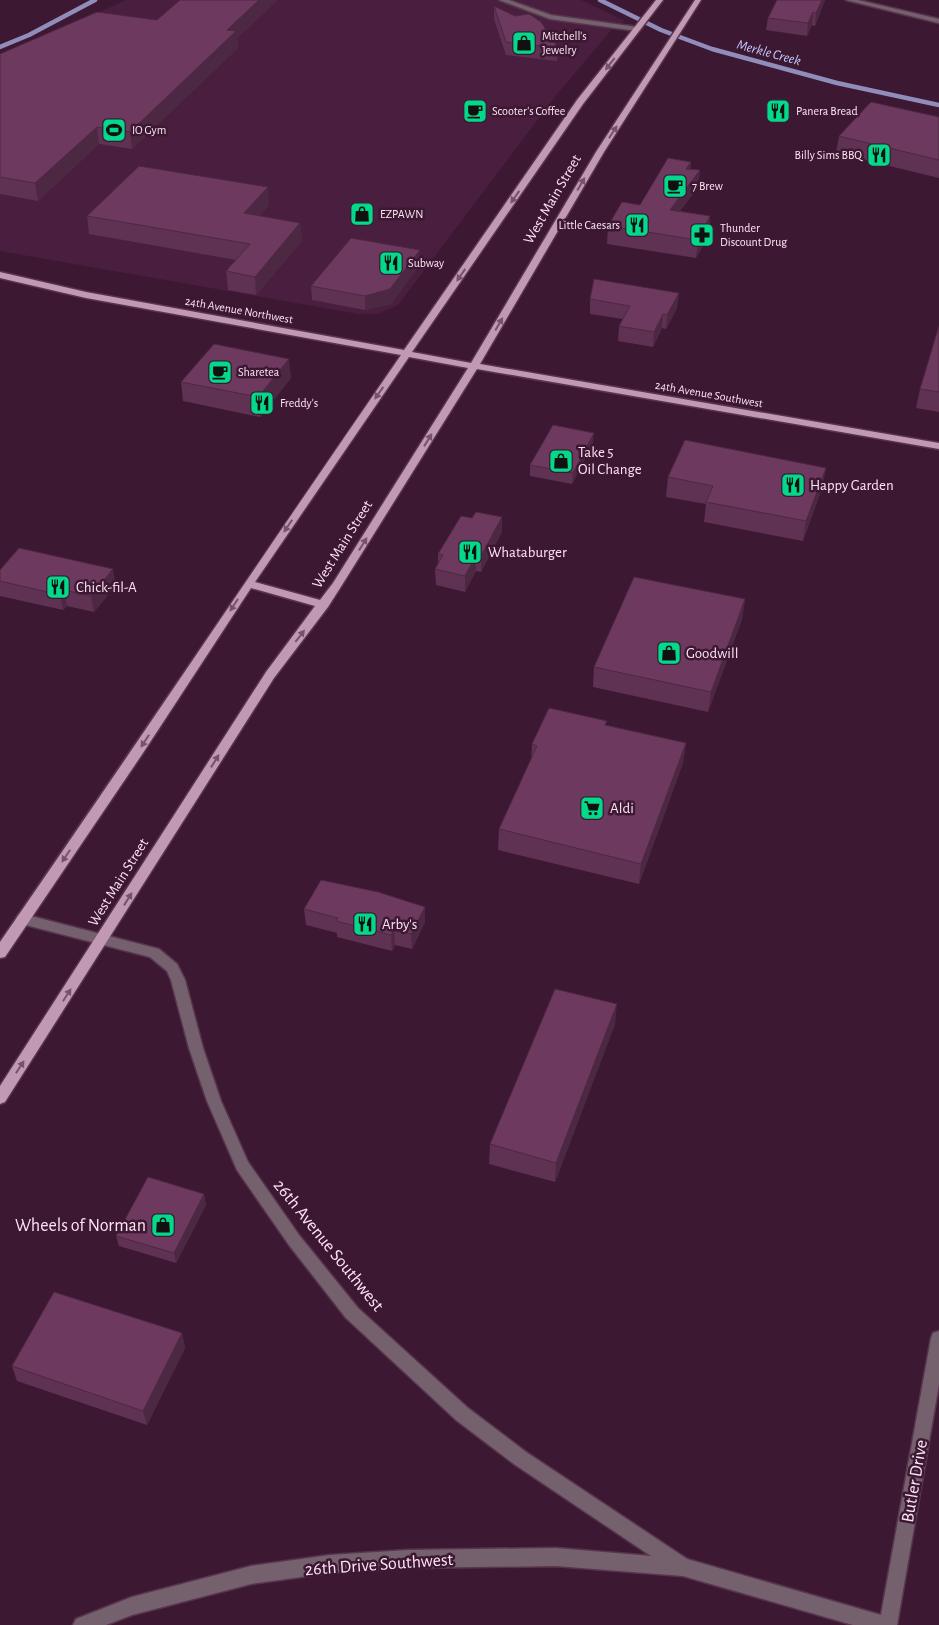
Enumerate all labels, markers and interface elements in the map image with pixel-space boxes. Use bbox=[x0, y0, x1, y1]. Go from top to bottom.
shop icon: Mitchell's Jewelry bbox=[511, 30, 537, 56]
place label: Mitchell's Jewelry bbox=[542, 30, 587, 57]
water label: Merkle Creek bbox=[735, 38, 803, 68]
one-way arrow bbox=[604, 58, 615, 71]
cafe icon: Scooter's Coffee bbox=[462, 98, 488, 124]
restaurant icon: Panera Bread bbox=[765, 98, 791, 124]
place label: Scooter's Coffee bbox=[492, 105, 565, 117]
place label: Panera Bread bbox=[796, 105, 858, 117]
sports icon: IO Gym bbox=[101, 117, 127, 143]
place label: IO Gym bbox=[132, 124, 166, 137]
one-way arrow bbox=[608, 126, 617, 139]
restaurant icon: Billy Sims BBQ bbox=[866, 142, 892, 168]
place label: Billy Sims BBQ bbox=[794, 149, 863, 162]
street label: West Main Street bbox=[521, 152, 584, 246]
cafe icon: 7 Brew bbox=[662, 173, 688, 199]
one-way arrow bbox=[577, 177, 586, 191]
place label: 7 Brew bbox=[692, 180, 723, 192]
one-way arrow bbox=[510, 190, 520, 203]
shop icon: EZPAWN bbox=[349, 201, 375, 227]
place label: EZPAWN bbox=[380, 208, 423, 220]
restaurant icon: Little Caesars bbox=[624, 212, 650, 238]
place label: Little Caesars bbox=[558, 219, 620, 231]
pharmacy icon: Thunder Discount Drug bbox=[689, 222, 715, 248]
place label: Thunder Discount Drug bbox=[720, 222, 787, 248]
restaurant icon: Subway bbox=[378, 250, 404, 276]
place label: Subway bbox=[408, 257, 444, 270]
one-way arrow bbox=[456, 268, 466, 281]
street label: 24th Avenue Northwest bbox=[184, 295, 294, 325]
one-way arrow bbox=[495, 317, 503, 332]
cafe icon: Sharetea bbox=[207, 359, 233, 385]
place label: Sharetea bbox=[238, 366, 280, 378]
street label: 24th Avenue Southwest bbox=[654, 379, 764, 409]
one-way arrow bbox=[374, 386, 384, 400]
restaurant icon: Freddy's bbox=[249, 390, 275, 416]
place label: Freddy's bbox=[280, 397, 318, 410]
one-way arrow bbox=[423, 434, 433, 447]
place label: Take 5 Oil Change bbox=[578, 445, 642, 477]
shop icon: Take 5 Oil Change bbox=[548, 448, 574, 474]
restaurant icon: Happy Garden bbox=[780, 472, 806, 498]
place label: Happy Garden bbox=[810, 478, 894, 493]
street label: West Main Street bbox=[310, 498, 375, 591]
one-way arrow bbox=[283, 519, 293, 533]
one-way arrow bbox=[358, 538, 368, 551]
restaurant icon: Whataburger bbox=[457, 539, 483, 565]
place label: Whataburger bbox=[488, 545, 567, 560]
restaurant icon: Chick-fil-A bbox=[45, 574, 71, 600]
place label: Chick-fil-A bbox=[76, 580, 137, 595]
one-way arrow bbox=[229, 599, 239, 612]
one-way arrow bbox=[294, 630, 305, 643]
shop icon: Goodwill bbox=[656, 640, 682, 666]
place label: Goodwill bbox=[686, 646, 738, 661]
one-way arrow bbox=[140, 735, 149, 748]
one-way arrow bbox=[210, 755, 220, 768]
supermarket icon: Aldi bbox=[579, 795, 605, 821]
place label: Aldi bbox=[610, 801, 634, 816]
street label: West Main Street bbox=[86, 836, 151, 929]
one-way arrow bbox=[61, 850, 71, 863]
one-way arrow bbox=[123, 892, 133, 905]
restaurant icon: Arby's bbox=[352, 911, 378, 937]
place label: Arby's bbox=[382, 917, 417, 932]
one-way arrow bbox=[62, 989, 71, 1002]
one-way arrow bbox=[15, 1060, 25, 1074]
street label: 26th Avenue Southwest bbox=[270, 1176, 387, 1315]
shop icon: Wheels of Norman bbox=[150, 1212, 176, 1238]
place label: Wheels of Norman bbox=[15, 1217, 146, 1235]
street label: Butler Drive bbox=[899, 1438, 931, 1524]
street label: 26th Drive Southwest bbox=[304, 1551, 454, 1579]

